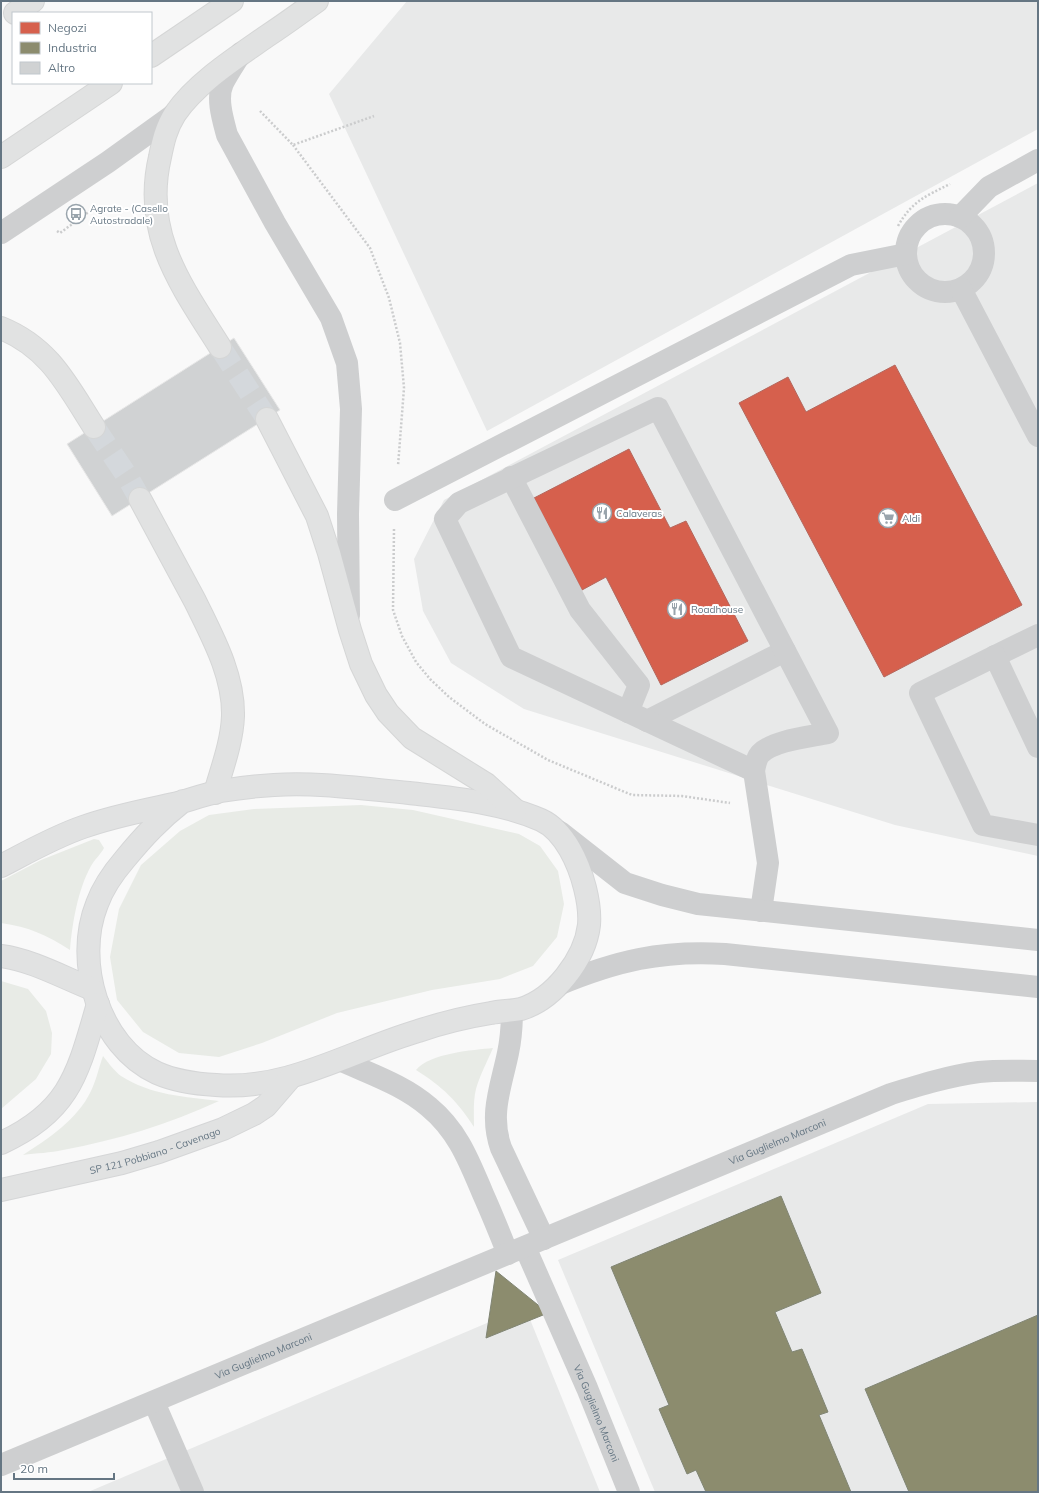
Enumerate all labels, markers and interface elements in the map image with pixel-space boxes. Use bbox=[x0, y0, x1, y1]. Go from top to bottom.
legend bbox=[12, 12, 152, 84]
text: Negozi bbox=[48, 20, 87, 35]
text: Industria bbox=[48, 40, 97, 55]
text: Altro bbox=[48, 60, 75, 75]
place label: Agrate - (Casello Autostradale) bbox=[90, 202, 168, 227]
bus stop icon: Agrate - (Casello Autostradale) bbox=[65, 203, 87, 225]
restaurant icon: Calaveras bbox=[591, 502, 613, 524]
place label: Calaveras bbox=[616, 507, 662, 520]
supermarket icon: Aldi bbox=[877, 507, 899, 529]
place label: Aldi bbox=[902, 512, 920, 525]
restaurant icon: Roadhouse bbox=[666, 598, 688, 620]
place label: Roadhouse bbox=[691, 603, 743, 616]
street label: Via Guglielmo Marconi bbox=[727, 1116, 828, 1168]
street label: SP 121 Pobbiano - Cavenago bbox=[88, 1124, 222, 1177]
street label: Via Guglielmo Marconi bbox=[213, 1330, 314, 1382]
street label: Via Guglielmo Marconi bbox=[571, 1363, 622, 1464]
scale bar bbox=[14, 1455, 114, 1481]
text: 20 m bbox=[20, 1461, 48, 1476]

